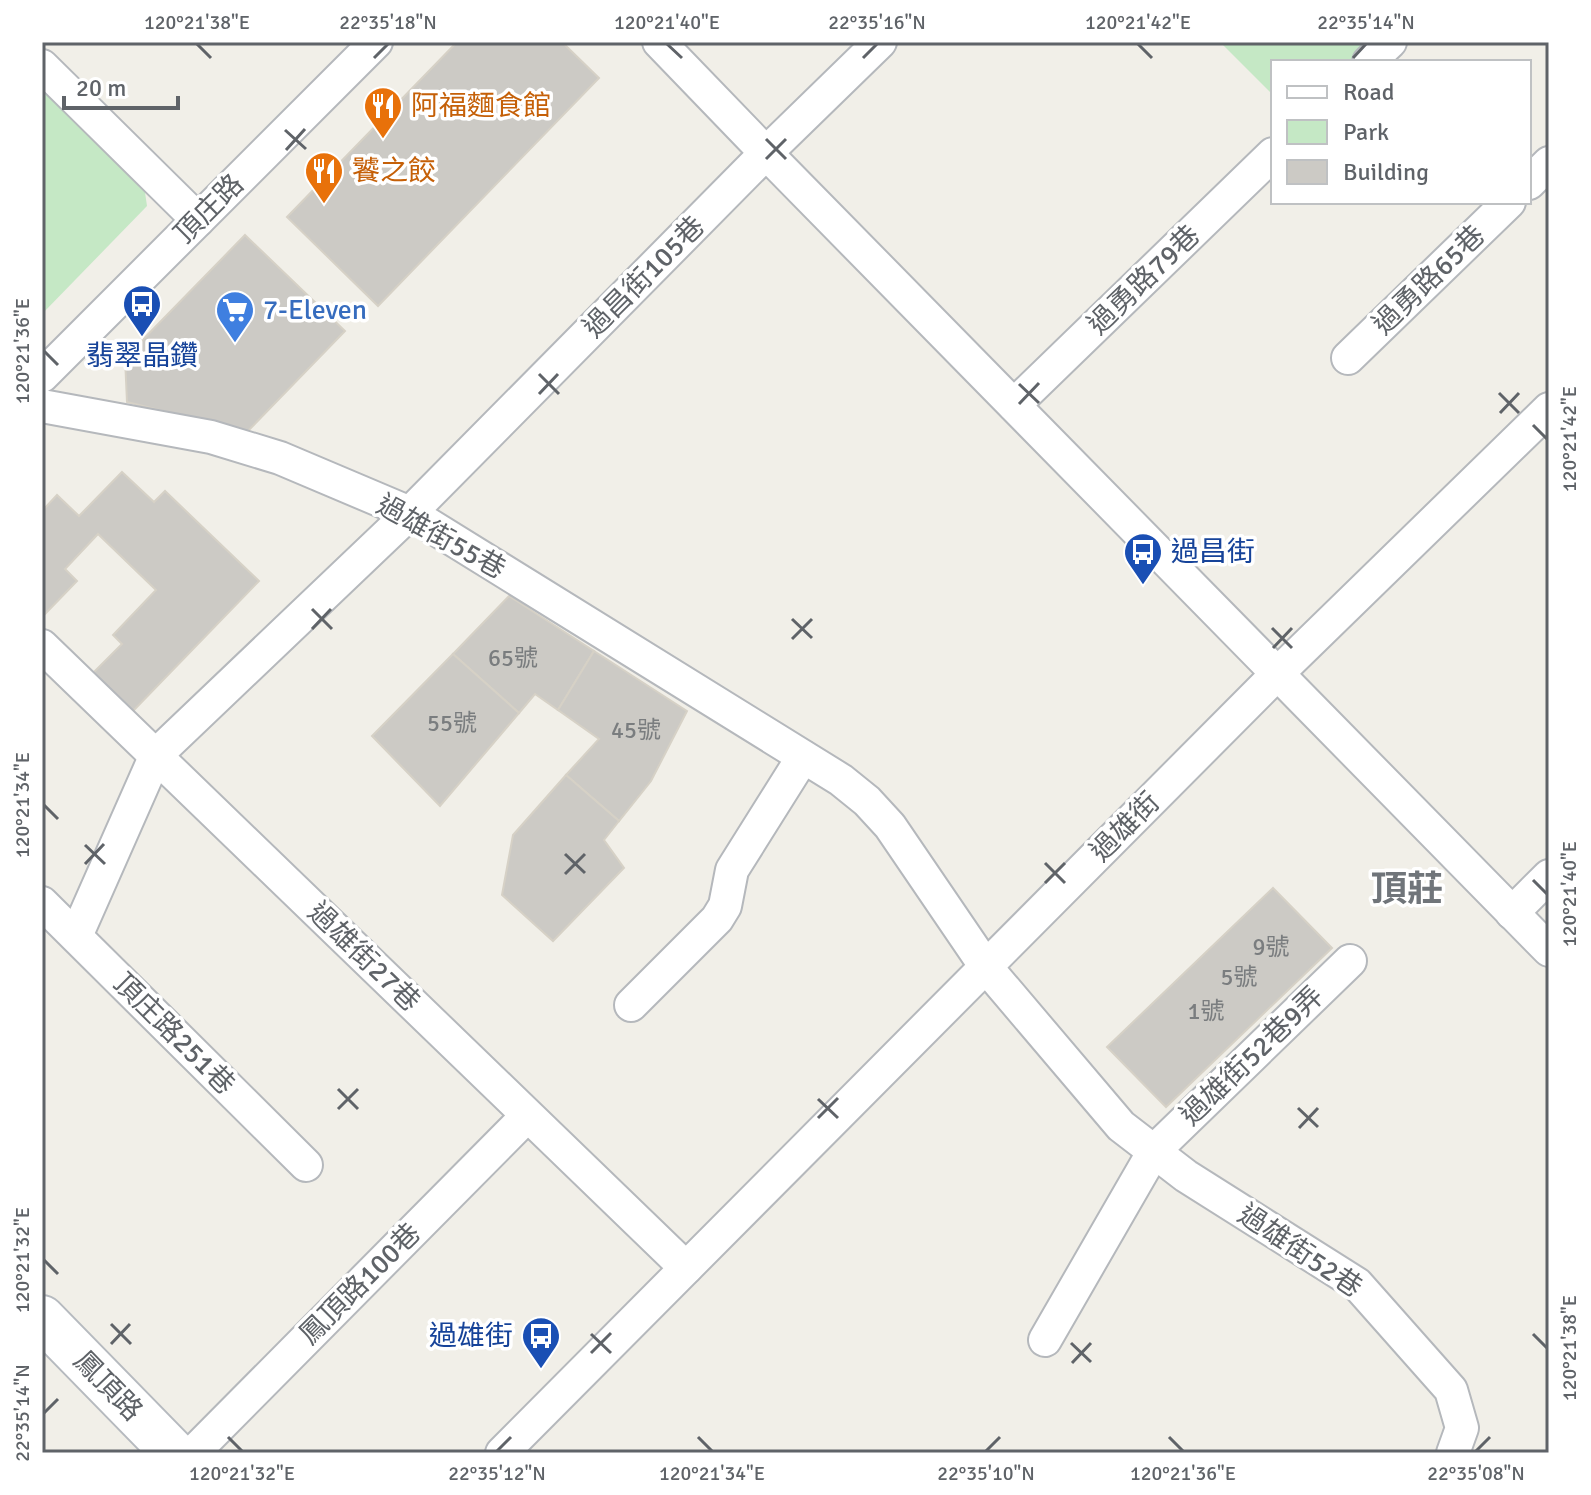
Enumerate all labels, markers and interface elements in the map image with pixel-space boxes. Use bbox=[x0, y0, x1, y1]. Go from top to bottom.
text: 120°21'38"E bbox=[144, 10, 250, 35]
text: 22°35'18"N bbox=[339, 10, 437, 35]
text: 120°21'40"E bbox=[614, 10, 720, 35]
text: 22°35'16"N bbox=[828, 10, 926, 35]
text: 120°21'42"E bbox=[1085, 10, 1191, 35]
text: 22°35'14"N bbox=[1317, 10, 1415, 35]
scale bar bbox=[64, 60, 178, 110]
legend bbox=[1271, 60, 1531, 204]
text: 20 m bbox=[76, 73, 126, 103]
text: Road bbox=[1343, 77, 1394, 107]
restaurant icon: 阿福麵食館 bbox=[362, 85, 404, 140]
place label: 阿福麵食館 bbox=[411, 89, 551, 123]
text: Park bbox=[1343, 117, 1389, 147]
restaurant icon: 饕之餃 bbox=[303, 150, 345, 205]
place label: 饕之餃 bbox=[352, 154, 436, 188]
text: Building bbox=[1343, 157, 1429, 187]
street label: 頂庄路 bbox=[167, 167, 251, 251]
street label: 過昌街105巷 bbox=[576, 209, 712, 345]
street label: 過勇路79巷 bbox=[1081, 218, 1207, 342]
street label: 過勇路65巷 bbox=[1366, 218, 1492, 342]
bus stop icon: 翡翠晶鑽 bbox=[121, 283, 163, 338]
supermarket icon: 7-Eleven bbox=[214, 289, 256, 344]
place label: 7-Eleven bbox=[263, 293, 367, 327]
text: 120°21'36"E bbox=[10, 298, 35, 404]
place label: 翡翠晶鑽 bbox=[86, 339, 198, 373]
text: 120°21'42"E bbox=[1557, 386, 1582, 492]
street label: 過雄街55巷 bbox=[371, 488, 511, 586]
bus stop icon: 過昌街 bbox=[1122, 531, 1164, 586]
place label: 過昌街 bbox=[1171, 535, 1255, 569]
house number: 65號 bbox=[488, 643, 538, 673]
house number: 55號 bbox=[427, 708, 477, 738]
house number: 45號 bbox=[611, 715, 661, 745]
text: 120°21'34"E bbox=[10, 752, 35, 858]
street label: 過雄街 bbox=[1083, 785, 1167, 869]
text: 120°21'40"E bbox=[1557, 841, 1582, 947]
district label: 頂莊 bbox=[1371, 867, 1443, 912]
street label: 過雄街27巷 bbox=[301, 895, 427, 1019]
house number: 9號 bbox=[1253, 932, 1289, 962]
house number: 5號 bbox=[1221, 962, 1257, 992]
street label: 頂庄路251巷 bbox=[106, 966, 242, 1102]
street label: 過雄街52巷9弄 bbox=[1174, 979, 1330, 1133]
house number: 1號 bbox=[1188, 996, 1224, 1026]
street label: 過雄街52巷 bbox=[1232, 1197, 1368, 1305]
text: 120°21'32"E bbox=[10, 1207, 35, 1313]
street label: 鳳頂路100巷 bbox=[292, 1216, 428, 1352]
text: 120°21'38"E bbox=[1557, 1295, 1582, 1401]
bus stop icon: 過雄街 bbox=[520, 1315, 562, 1370]
place label: 過雄街 bbox=[429, 1319, 513, 1353]
street label: 鳳頂路 bbox=[67, 1344, 149, 1428]
text: 22°35'14"N bbox=[10, 1364, 35, 1462]
text: 120°21'32"E bbox=[189, 1461, 295, 1486]
text: 22°35'12"N bbox=[448, 1461, 546, 1486]
text: 120°21'34"E bbox=[659, 1461, 765, 1486]
text: 22°35'10"N bbox=[937, 1461, 1035, 1486]
text: 120°21'36"E bbox=[1130, 1461, 1236, 1486]
text: 22°35'08"N bbox=[1427, 1461, 1525, 1486]

